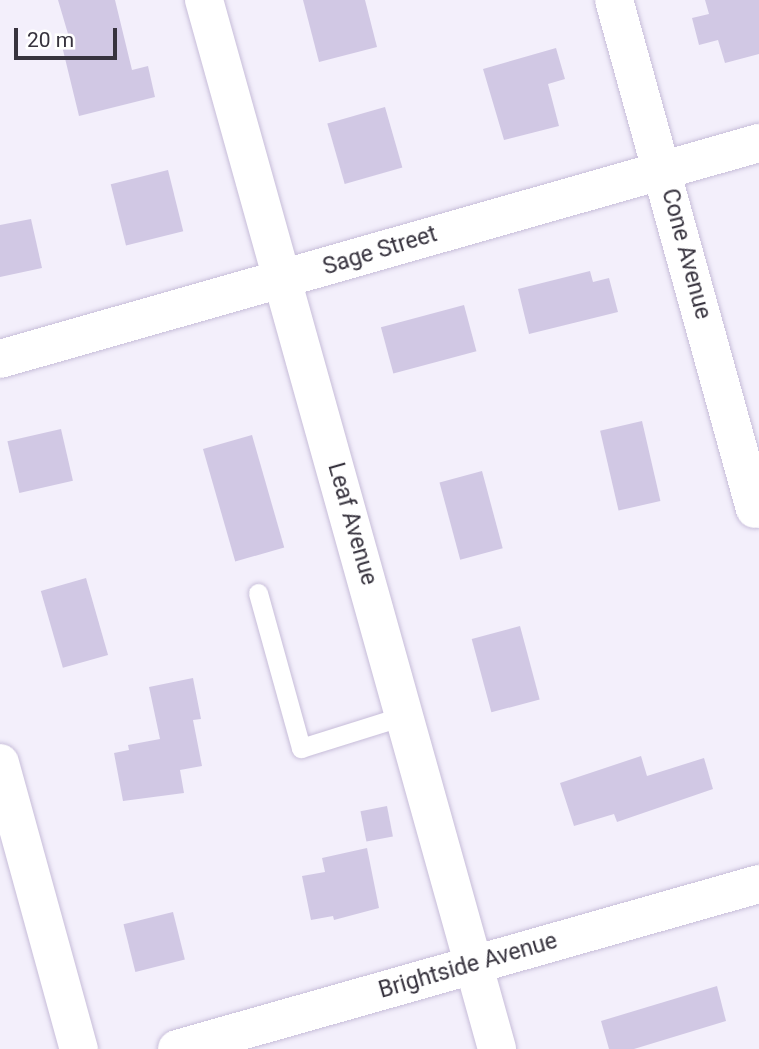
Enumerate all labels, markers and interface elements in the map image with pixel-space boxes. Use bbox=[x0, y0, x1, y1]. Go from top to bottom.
scale bar bbox=[18, 14, 121, 58]
text: 20 m bbox=[27, 28, 74, 52]
street label: Cone Avenue bbox=[655, 186, 717, 322]
street label: Sage Street bbox=[320, 221, 440, 281]
street label: Leaf Avenue bbox=[321, 460, 383, 588]
street label: Brightside Avenue bbox=[376, 927, 560, 1005]

